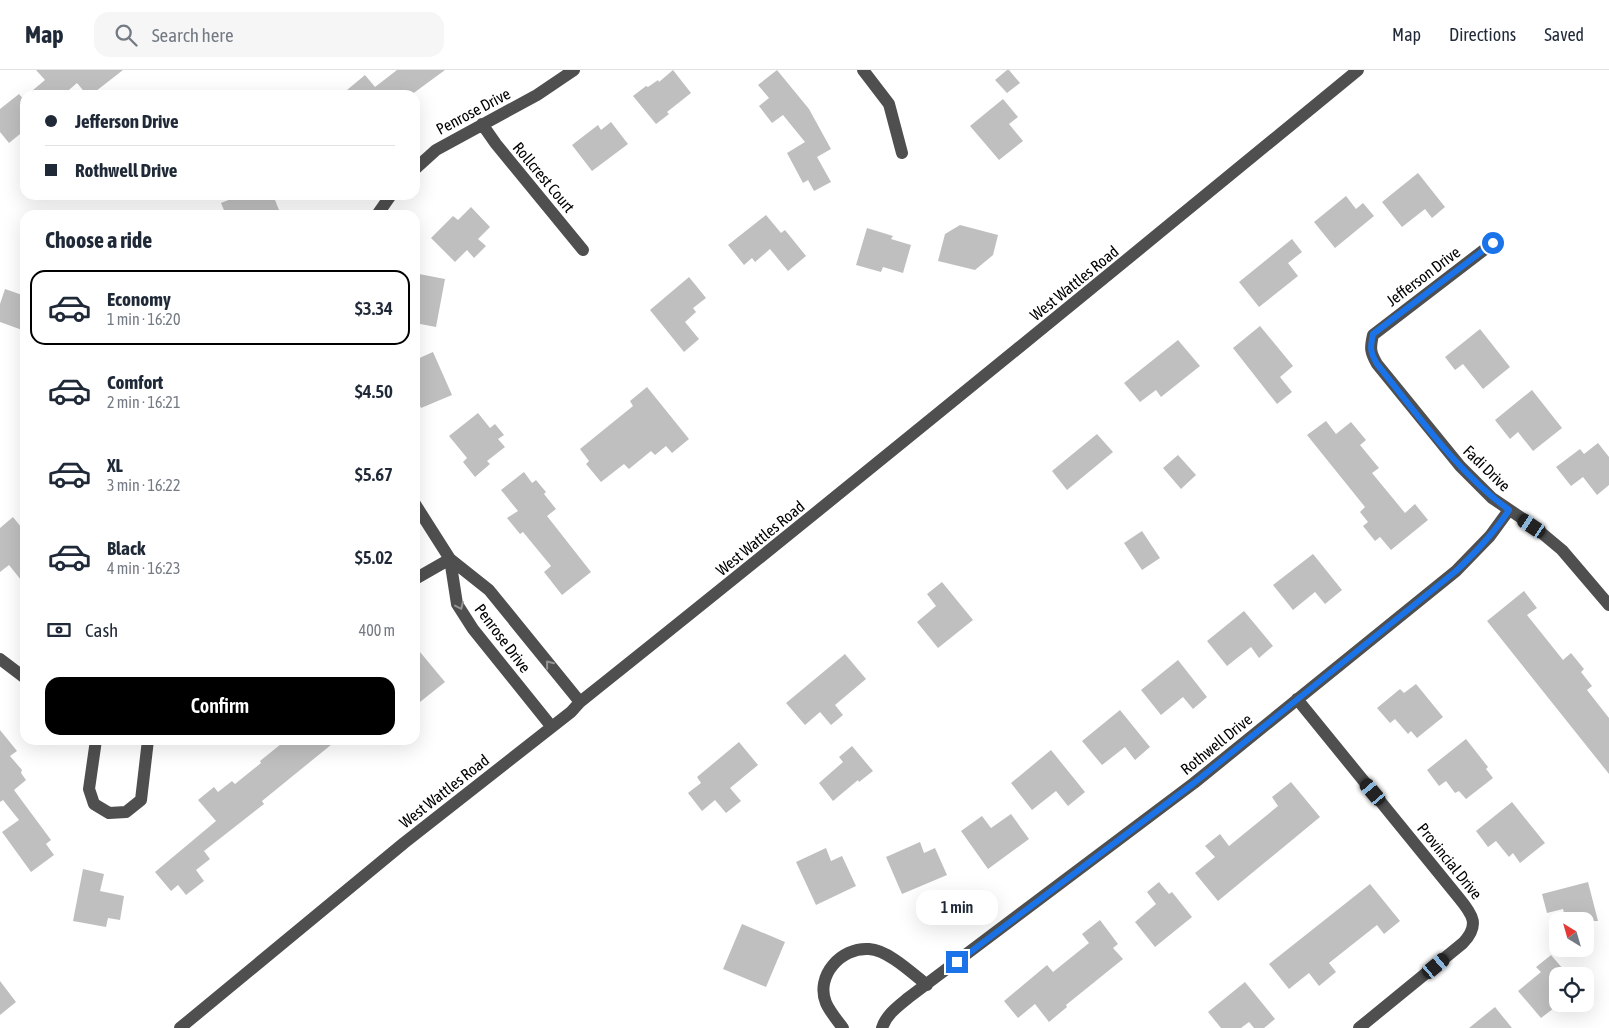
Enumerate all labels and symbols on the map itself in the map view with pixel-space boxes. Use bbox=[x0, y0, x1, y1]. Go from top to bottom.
street label: Penrose Drive bbox=[433, 84, 513, 138]
street label: Rollcrest Court bbox=[510, 138, 579, 216]
route start bbox=[1482, 232, 1504, 254]
street label: West Wattles Road bbox=[1026, 242, 1122, 324]
street label: Jefferson Drive bbox=[1383, 243, 1463, 309]
street label: Fadi Drive bbox=[1460, 441, 1514, 495]
street label: West Wattles Road bbox=[712, 497, 808, 579]
car bbox=[1515, 511, 1548, 541]
street label: Penrose Drive bbox=[471, 600, 535, 676]
one-way arrow bbox=[454, 601, 464, 610]
one-way arrow bbox=[546, 661, 555, 670]
street label: Rothwell Drive bbox=[1177, 710, 1255, 778]
street label: West Wattles Road bbox=[396, 751, 492, 831]
car bbox=[1357, 776, 1388, 808]
street label: Provincial Drive bbox=[1414, 819, 1486, 903]
callout: 1 min bbox=[916, 890, 998, 924]
north arrow bbox=[1549, 912, 1594, 958]
route end bbox=[946, 951, 968, 973]
car bbox=[1419, 951, 1452, 981]

